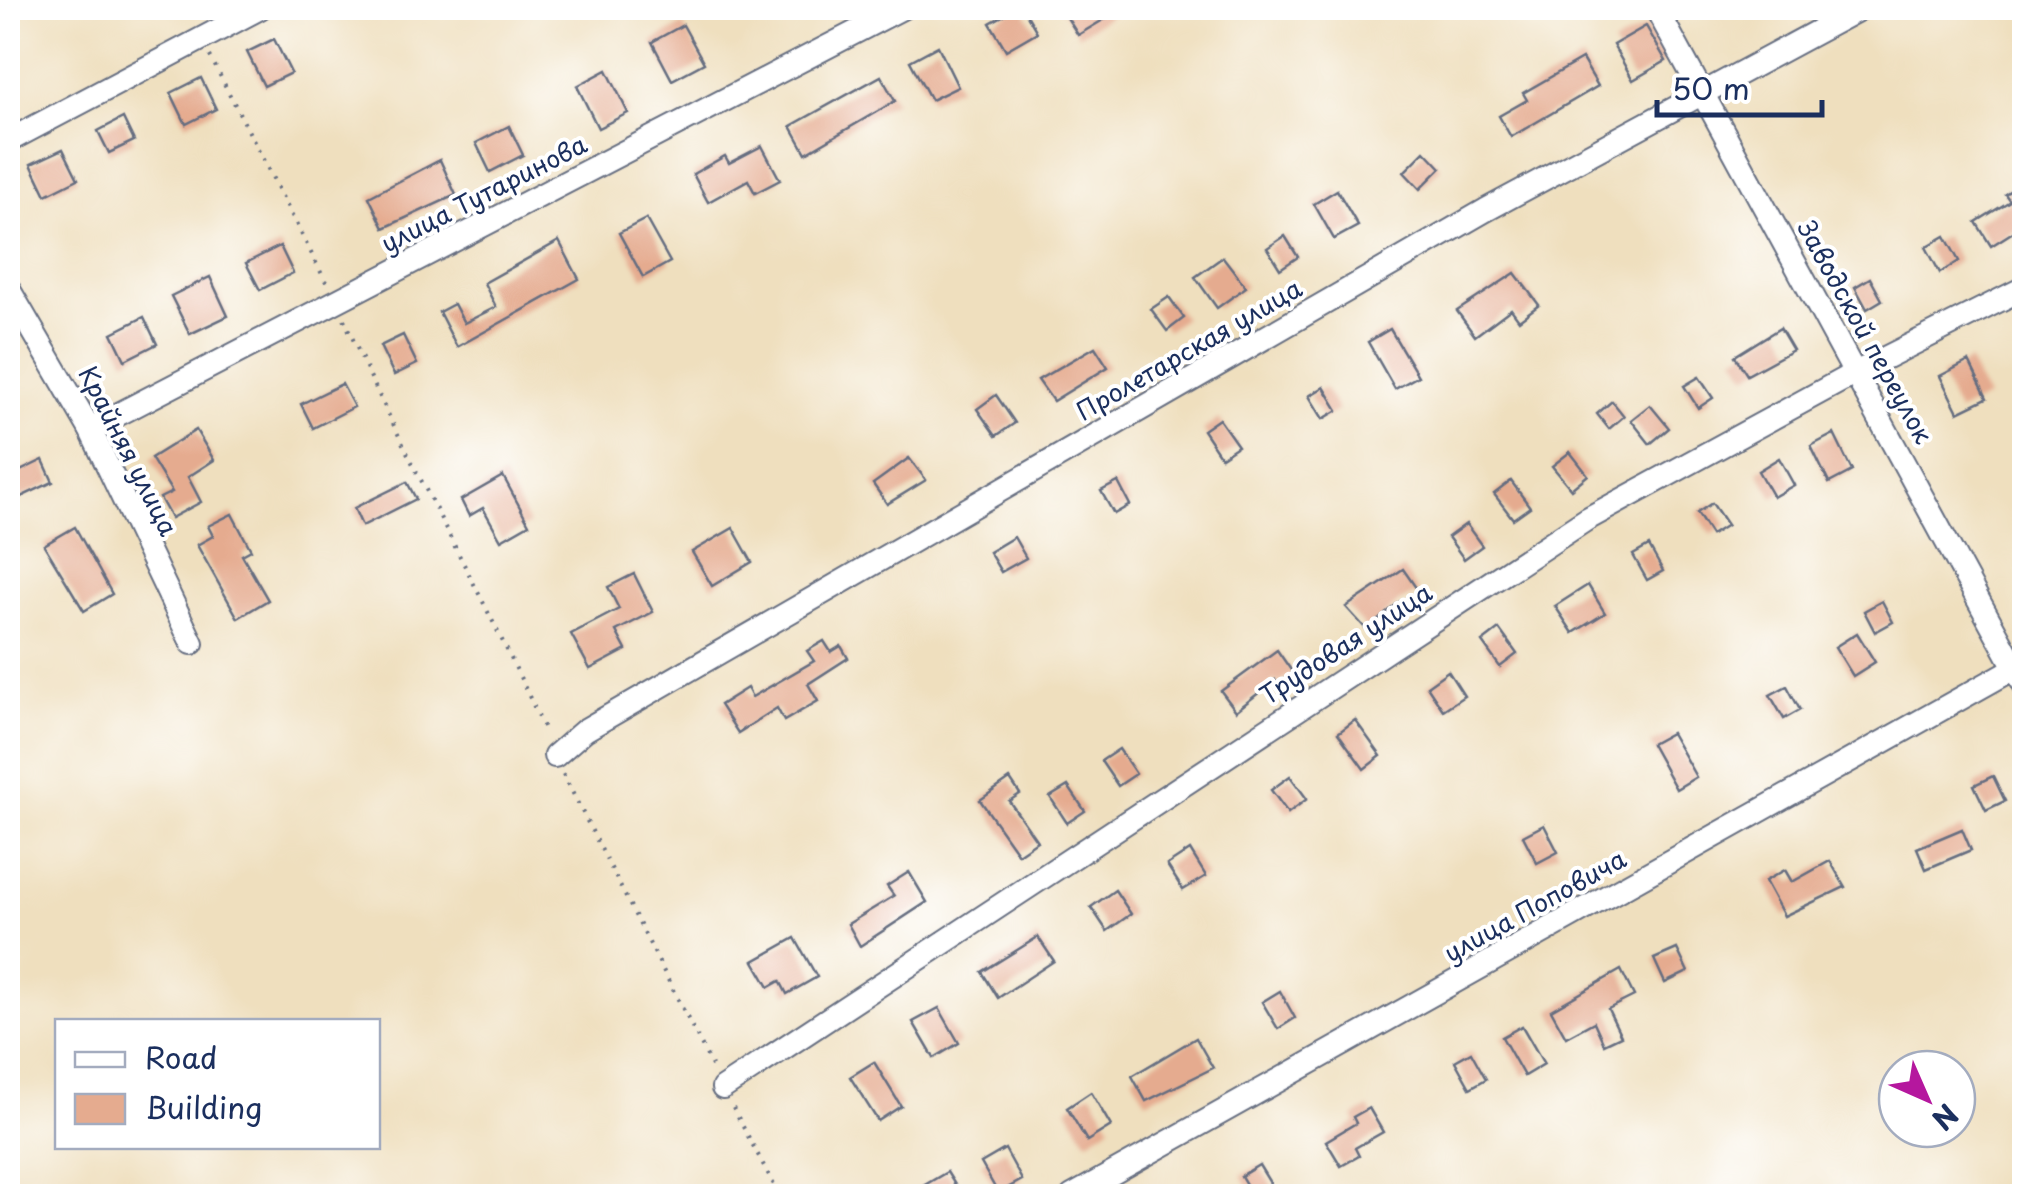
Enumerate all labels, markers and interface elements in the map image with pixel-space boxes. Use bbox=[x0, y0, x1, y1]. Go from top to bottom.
scale bar bbox=[1657, 55, 1822, 117]
text: 50 m bbox=[1672, 65, 1750, 110]
street label: улица Тутаринова bbox=[374, 124, 594, 262]
street label: Заводской переулок bbox=[1789, 213, 1943, 450]
street label: Пролетарская улица bbox=[1068, 269, 1309, 429]
street label: Крайняя улица bbox=[70, 359, 188, 542]
street label: Трудовая улица bbox=[1252, 573, 1439, 713]
street label: улица Поповича bbox=[1436, 839, 1633, 971]
legend bbox=[55, 1019, 380, 1149]
text: Road bbox=[145, 1034, 218, 1079]
north arrow bbox=[1877, 1049, 1977, 1149]
text: Building bbox=[145, 1084, 262, 1129]
text: N bbox=[1923, 1095, 1969, 1141]

